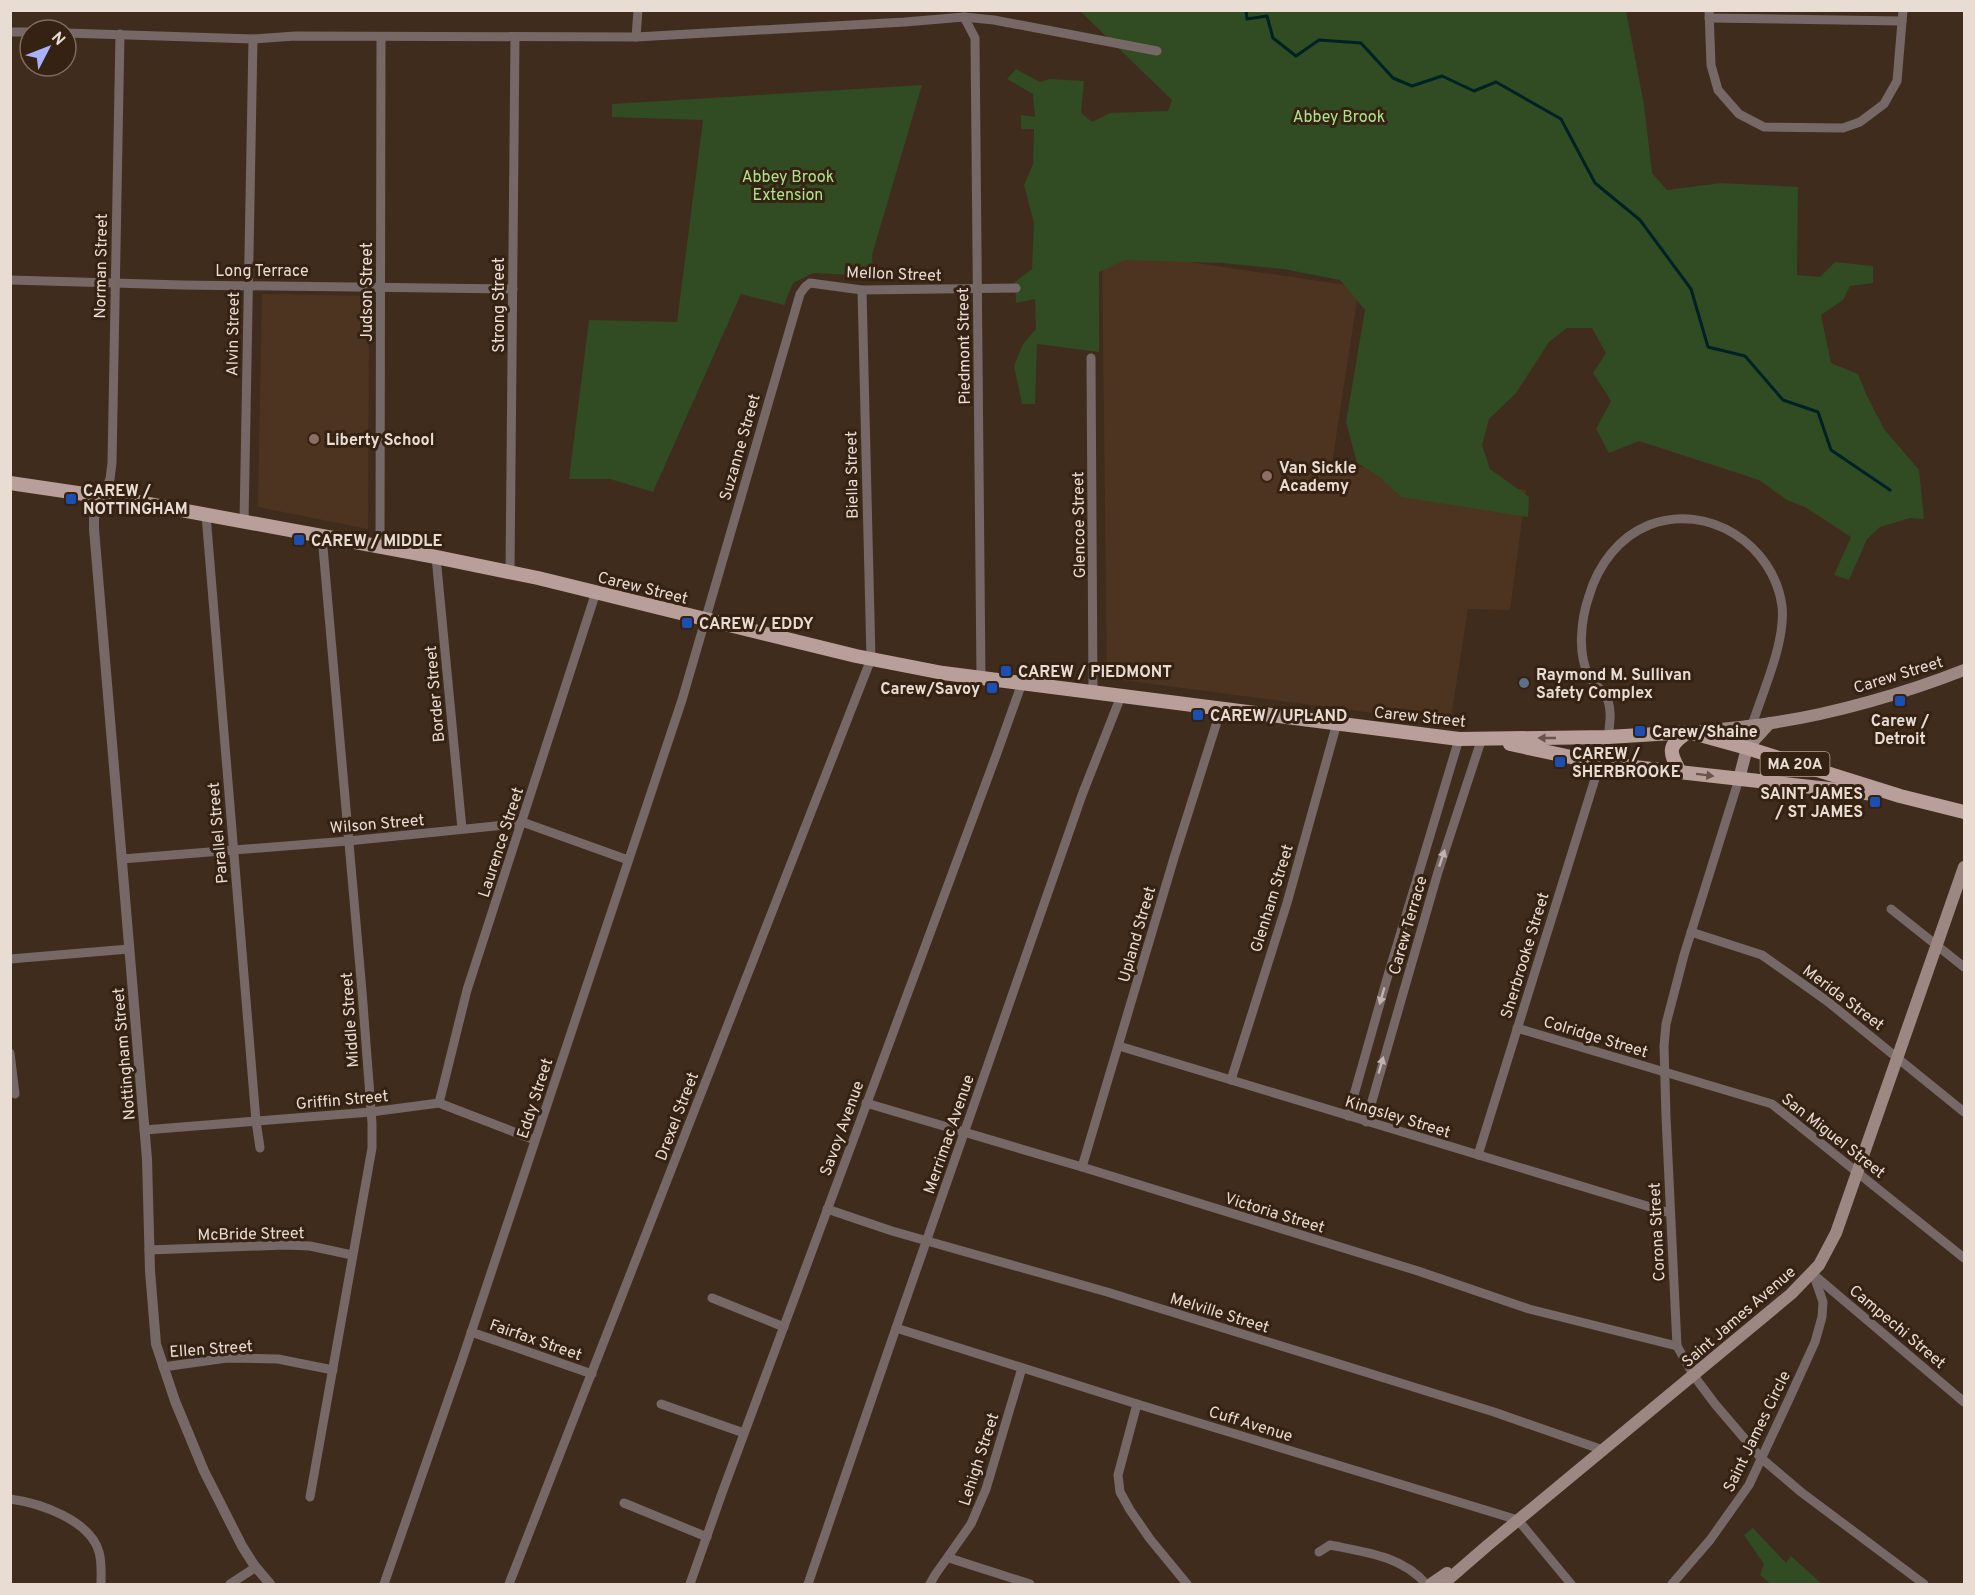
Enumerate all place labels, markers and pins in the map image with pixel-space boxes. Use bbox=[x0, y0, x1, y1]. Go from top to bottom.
place label: Liberty School bbox=[326, 431, 434, 451]
marker: Liberty School bbox=[307, 432, 321, 446]
place label: Van Sickle Academy bbox=[1279, 459, 1357, 497]
marker: Van Sickle Academy bbox=[1260, 469, 1274, 483]
place label: CAREW / NOTTINGHAM bbox=[83, 482, 188, 520]
marker: CAREW / NOTTINGHAM bbox=[64, 492, 78, 506]
place label: CAREW / MIDDLE bbox=[311, 532, 442, 552]
marker: CAREW / MIDDLE bbox=[292, 533, 306, 547]
place label: CAREW / EDDY bbox=[699, 615, 814, 635]
marker: CAREW / EDDY bbox=[680, 616, 694, 630]
place label: CAREW / PIEDMONT bbox=[1018, 663, 1172, 683]
marker: CAREW / PIEDMONT bbox=[999, 664, 1013, 678]
place label: Raymond M. Sullivan Safety Complex bbox=[1536, 666, 1691, 704]
marker: Raymond M. Sullivan Safety Complex bbox=[1517, 676, 1531, 690]
place label: Carew/Savoy bbox=[880, 680, 980, 700]
marker: Carew/Savoy bbox=[985, 681, 999, 695]
marker: Carew / Detroit bbox=[1893, 694, 1907, 708]
place label: CAREW / UPLAND bbox=[1210, 707, 1347, 727]
marker: CAREW / UPLAND bbox=[1191, 708, 1205, 722]
place label: Carew / Detroit bbox=[1871, 712, 1930, 750]
place label: Carew/Shaine bbox=[1652, 723, 1758, 743]
marker: Carew/Shaine bbox=[1633, 724, 1647, 738]
place label: CAREW / SHERBROOKE bbox=[1572, 745, 1681, 783]
marker: CAREW / SHERBROOKE bbox=[1553, 755, 1567, 769]
place label: SAINT JAMES / ST JAMES bbox=[1760, 785, 1863, 823]
marker: SAINT JAMES / ST JAMES bbox=[1868, 795, 1882, 809]

